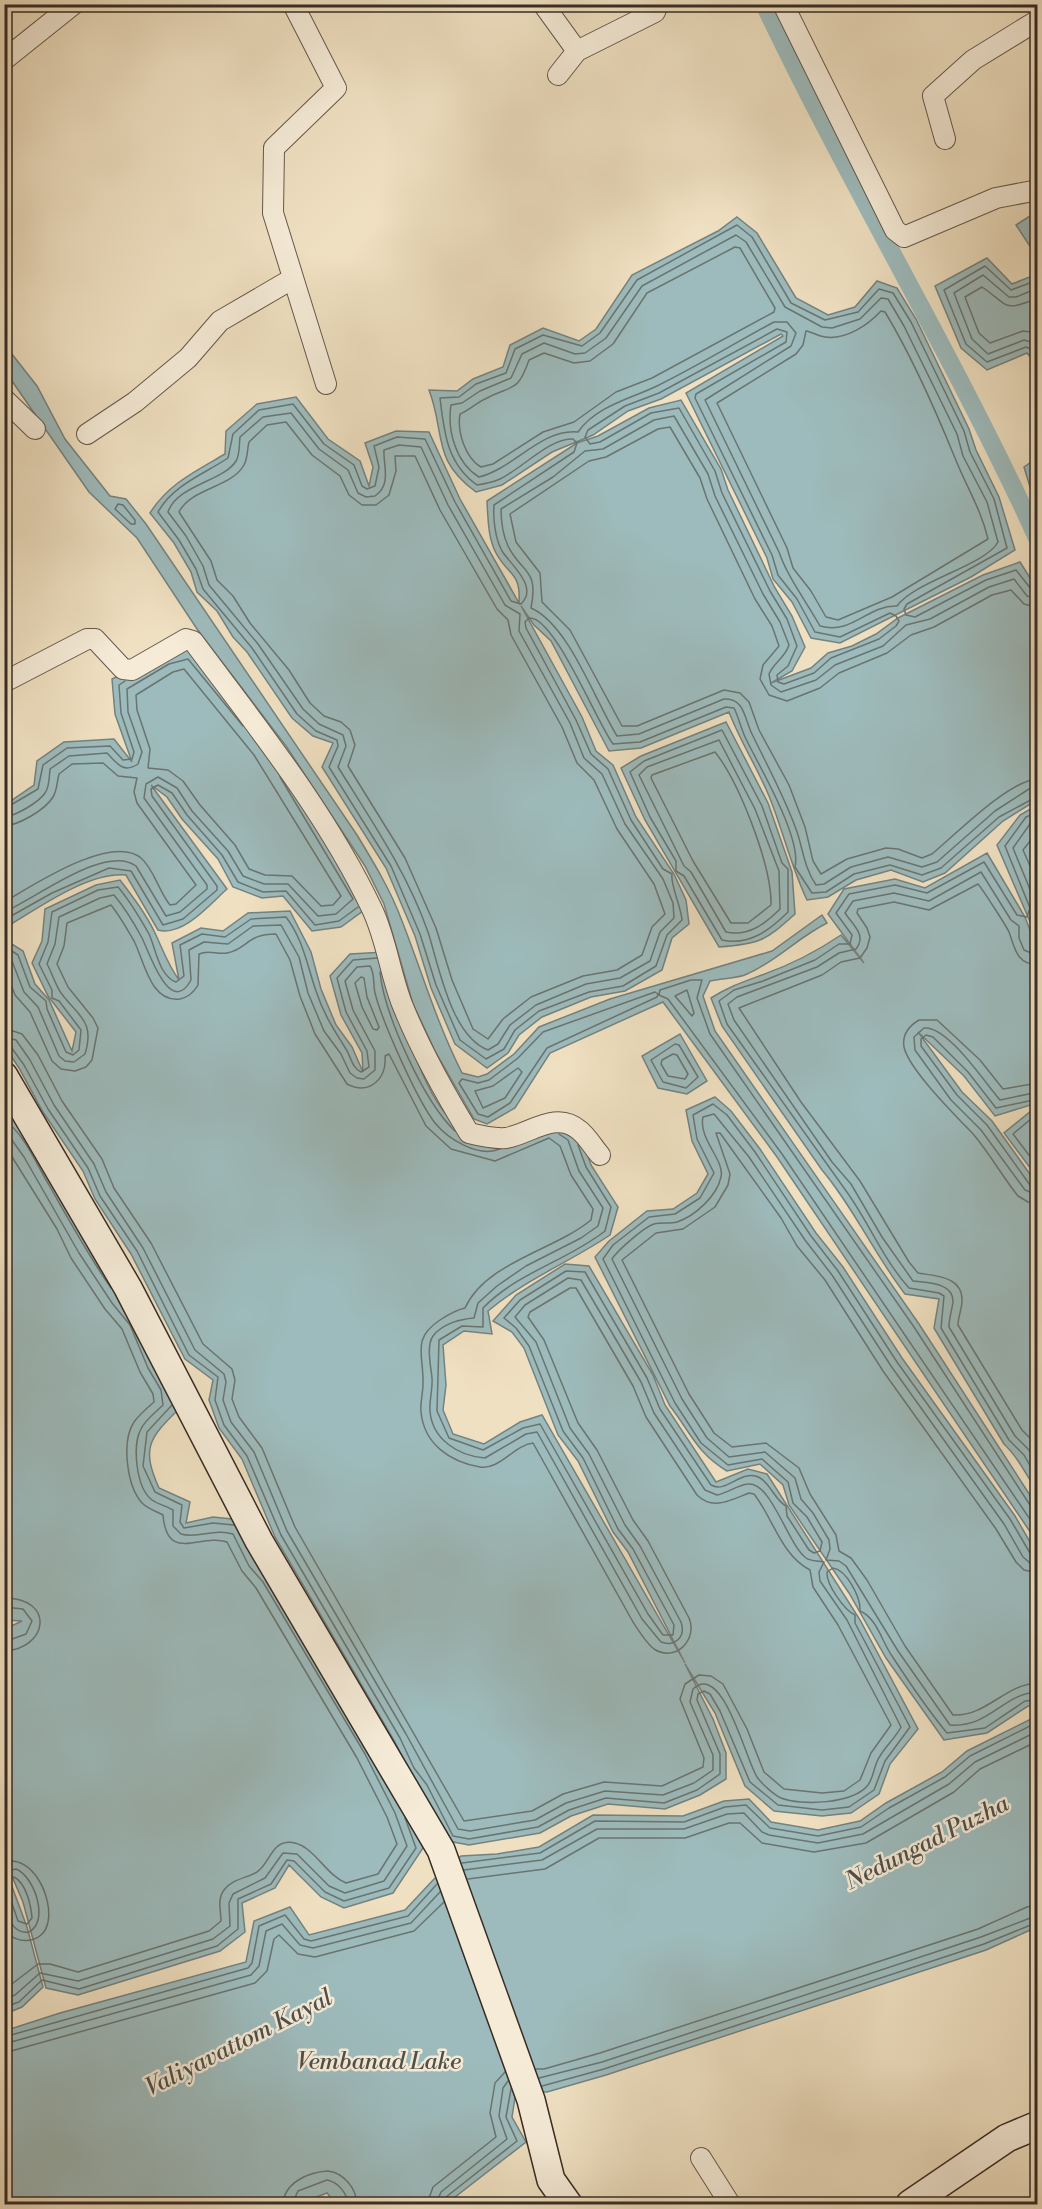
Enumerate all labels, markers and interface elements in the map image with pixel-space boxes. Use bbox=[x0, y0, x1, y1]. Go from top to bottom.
water label: Nedungad Puzha bbox=[839, 1788, 1015, 1898]
water label: Valiyavattom Kayal bbox=[140, 1983, 338, 2103]
water label: Vembanad Lake bbox=[297, 2047, 461, 2077]

